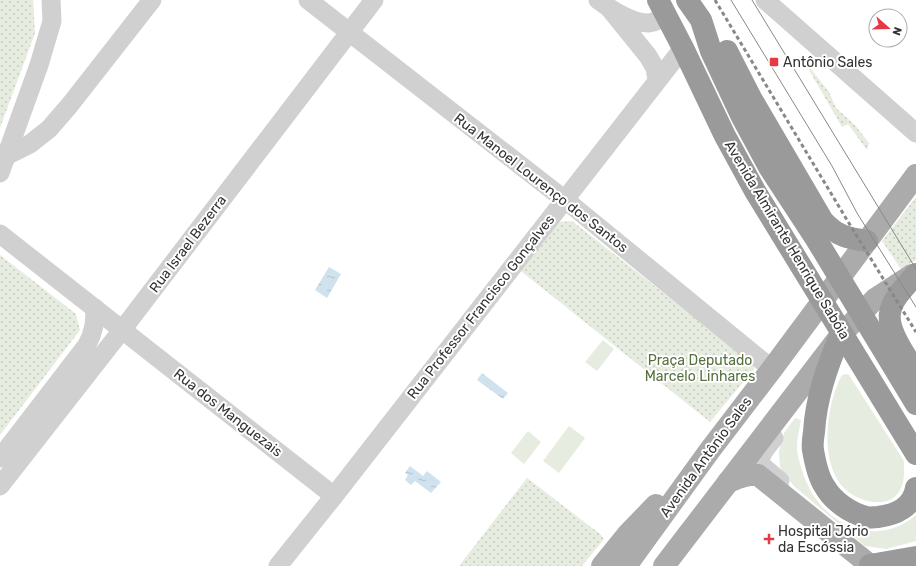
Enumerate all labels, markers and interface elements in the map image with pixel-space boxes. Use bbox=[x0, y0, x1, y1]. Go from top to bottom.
north arrow bbox=[868, 8, 908, 48]
text: N bbox=[889, 25, 904, 37]
place label: Antônio Sales bbox=[783, 54, 872, 71]
marker: Antônio Sales bbox=[768, 56, 780, 68]
street label: Rua Manoel Lourenço dos Santos bbox=[451, 110, 631, 256]
street label: Avenida Almirante Henrique Sabóia bbox=[721, 138, 853, 342]
street label: Rua Israel Bezerra bbox=[146, 192, 230, 296]
street label: Rua Professor Francisco Gonçalves bbox=[404, 212, 558, 402]
park label: Praça Deputado Marcelo Linhares bbox=[645, 352, 755, 385]
street label: Rua dos Manguezais bbox=[170, 365, 286, 461]
street label: Avenida Antônio Sales bbox=[657, 393, 755, 521]
place label: Hospital Jório da Escóssia bbox=[778, 523, 869, 556]
marker: Hospital Jório da Escóssia bbox=[763, 533, 775, 545]

